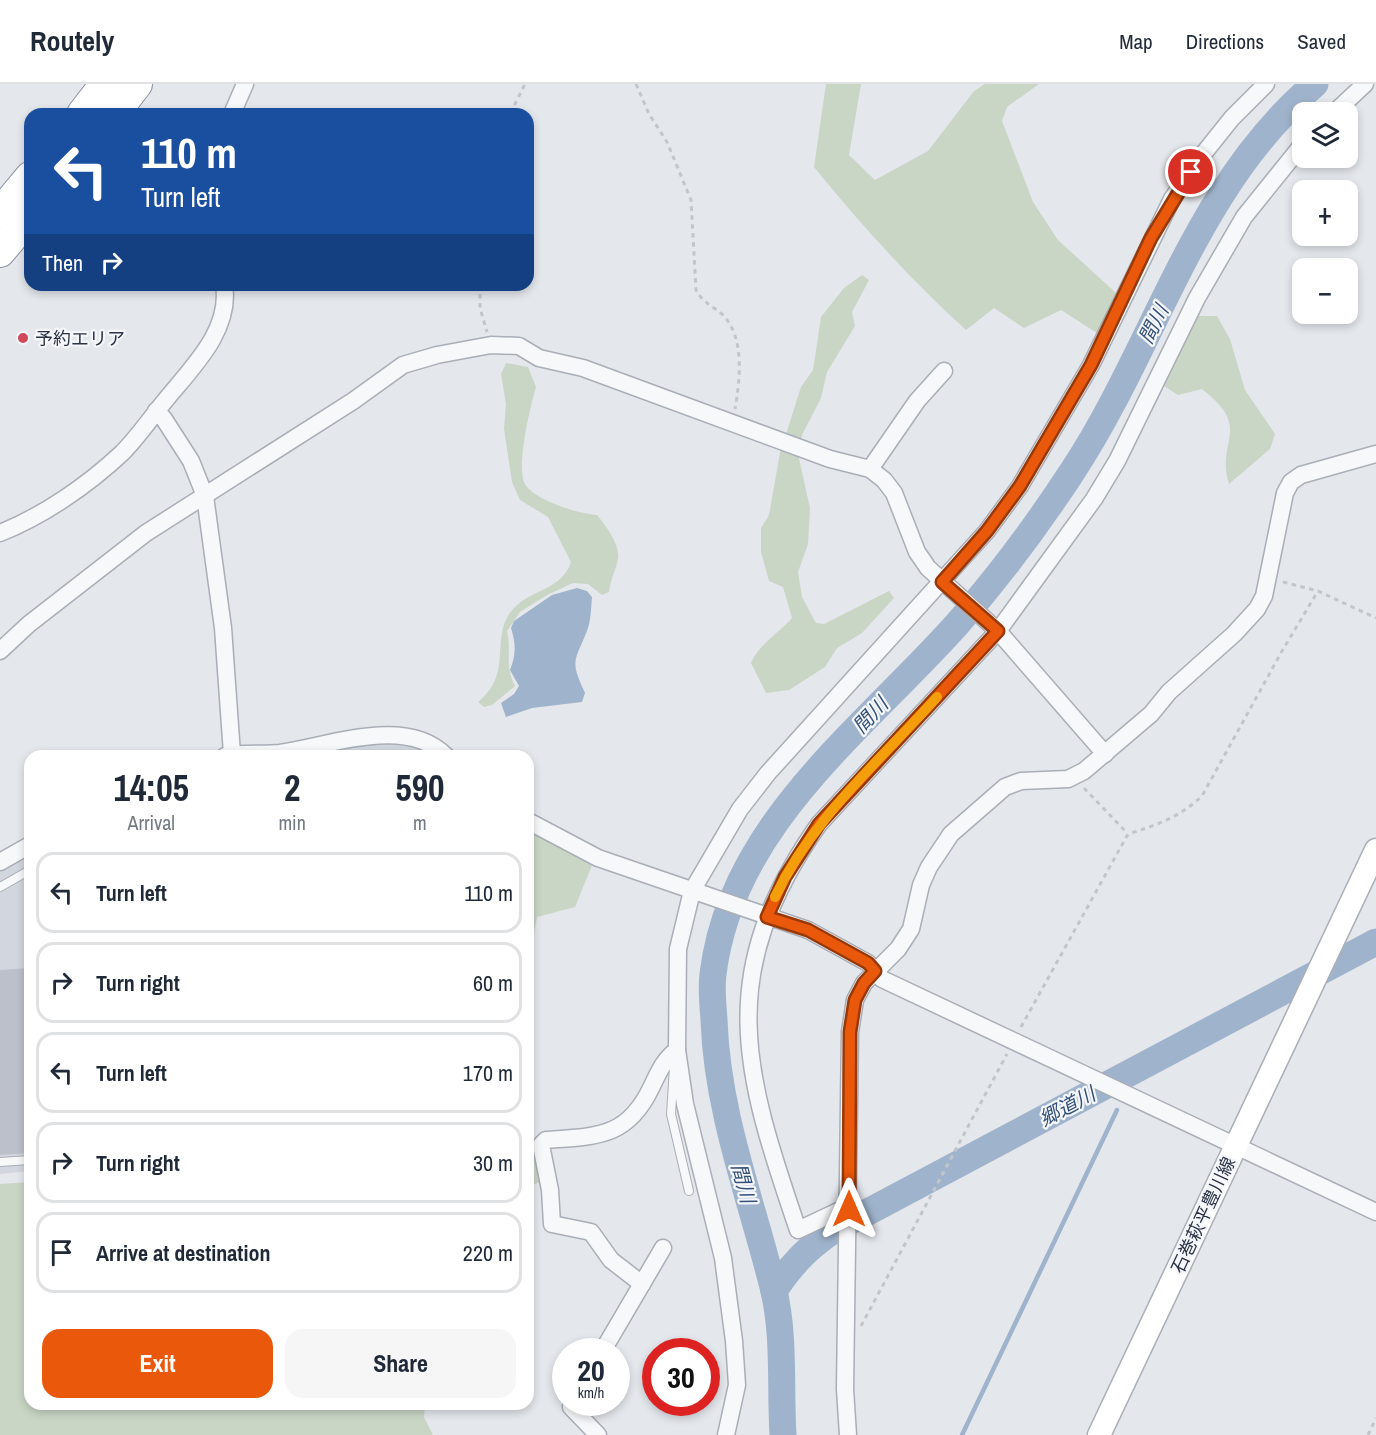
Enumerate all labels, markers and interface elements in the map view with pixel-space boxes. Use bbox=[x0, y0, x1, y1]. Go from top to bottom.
text: Routely bbox=[30, 22, 114, 60]
text: Map bbox=[1119, 27, 1153, 56]
text: Directions bbox=[1186, 27, 1264, 56]
text: Saved bbox=[1297, 27, 1346, 56]
map controls bbox=[1292, 102, 1358, 324]
button: layers bbox=[1292, 102, 1358, 168]
text: 110 m bbox=[141, 125, 237, 181]
icon: left bbox=[42, 132, 120, 210]
pin bbox=[1165, 146, 1216, 197]
icon: arrive bbox=[1174, 155, 1207, 188]
text: Turn left bbox=[141, 179, 220, 215]
button: + bbox=[1292, 180, 1358, 246]
icon: right bbox=[95, 246, 128, 279]
text: Then bbox=[42, 248, 83, 278]
button: − bbox=[1292, 258, 1358, 324]
water label: 間川 bbox=[1132, 298, 1175, 348]
place label: 予約エリア bbox=[35, 326, 125, 351]
marker: 予約エリア bbox=[16, 331, 30, 345]
water label: 間川 bbox=[846, 690, 895, 739]
text: 14:05 bbox=[113, 764, 189, 812]
text: 2 bbox=[284, 764, 300, 812]
text: 590 bbox=[395, 764, 445, 812]
text: Arrival bbox=[128, 809, 175, 836]
text: min bbox=[278, 809, 306, 836]
text: m bbox=[413, 809, 427, 836]
icon: left bbox=[45, 876, 78, 909]
text: Turn left bbox=[96, 878, 167, 908]
text: 110 m bbox=[464, 878, 513, 908]
icon: right bbox=[45, 966, 78, 999]
text: Turn right bbox=[96, 968, 180, 998]
text: 60 m bbox=[473, 968, 513, 998]
icon: left bbox=[45, 1056, 78, 1089]
text: Turn left bbox=[96, 1058, 167, 1088]
text: 170 m bbox=[463, 1058, 513, 1088]
water label: 郷道川 bbox=[1034, 1079, 1102, 1132]
icon: right bbox=[45, 1146, 78, 1179]
text: Turn right bbox=[96, 1148, 180, 1178]
text: 30 m bbox=[473, 1148, 513, 1178]
street label: 石巻萩平豊川線 bbox=[1165, 1153, 1241, 1277]
water label: 間川 bbox=[726, 1160, 763, 1208]
position arrow bbox=[817, 1177, 881, 1241]
icon: arrive bbox=[45, 1236, 78, 1269]
text: Arrive at destination bbox=[96, 1238, 270, 1268]
text: 220 m bbox=[463, 1238, 513, 1268]
button: Exit bbox=[42, 1329, 273, 1398]
button: Share bbox=[285, 1329, 516, 1398]
speed limit sign: 30 bbox=[642, 1338, 720, 1416]
text: 20 bbox=[577, 1350, 605, 1390]
text: km/h bbox=[578, 1382, 604, 1403]

